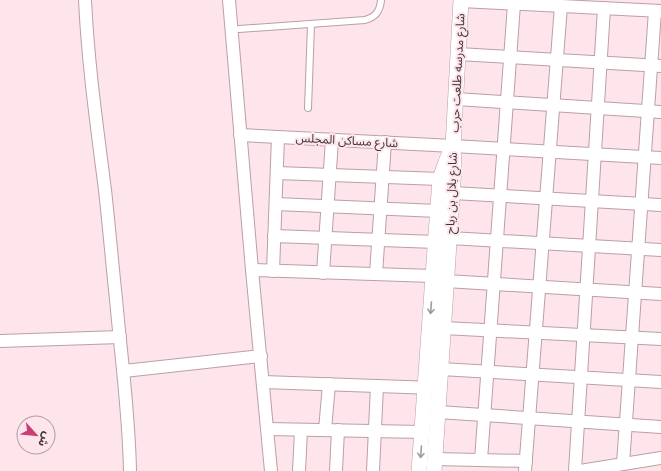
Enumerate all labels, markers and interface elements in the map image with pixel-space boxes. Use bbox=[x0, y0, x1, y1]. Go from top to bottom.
street label: شارع مدرسه طلعت حرب bbox=[446, 13, 470, 133]
street label: شارع مساكن المجلس bbox=[295, 130, 399, 152]
street label: شارع بلال بن رباح bbox=[442, 152, 462, 234]
one-way arrow bbox=[428, 301, 435, 314]
north arrow bbox=[16, 415, 56, 455]
text: ش bbox=[35, 430, 55, 449]
one-way arrow bbox=[417, 445, 424, 458]

